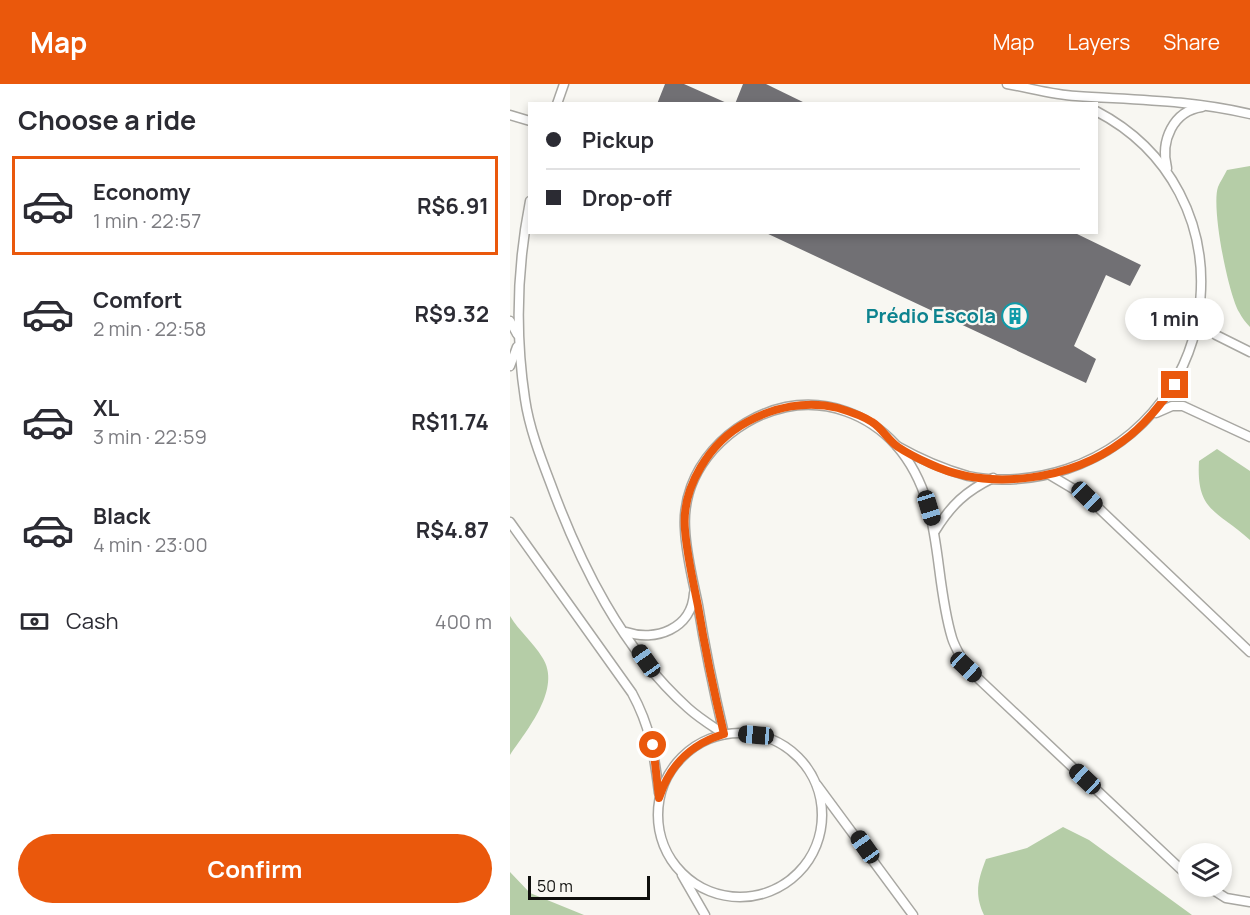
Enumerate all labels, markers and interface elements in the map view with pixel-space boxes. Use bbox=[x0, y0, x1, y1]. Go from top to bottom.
text: Map bbox=[30, 23, 87, 61]
text: Map bbox=[993, 28, 1034, 56]
text: Layers bbox=[1067, 28, 1130, 56]
text: Share bbox=[1163, 28, 1220, 56]
text: Choose a ride bbox=[18, 101, 196, 138]
text: Pickup bbox=[582, 125, 654, 155]
text: Economy bbox=[93, 177, 191, 207]
icon: car bbox=[21, 179, 75, 233]
text: Drop-off bbox=[582, 183, 672, 213]
text: R$6.91 bbox=[417, 191, 489, 221]
text: 1 min · 22:57 bbox=[93, 207, 201, 234]
text: Comfort bbox=[93, 285, 182, 315]
icon: car bbox=[21, 287, 75, 341]
callout: 1 min bbox=[1126, 298, 1224, 340]
text: R$9.32 bbox=[415, 299, 489, 329]
building icon: Prédio Escola bbox=[1000, 301, 1030, 331]
place label: Prédio Escola bbox=[866, 302, 996, 329]
text: 1 min bbox=[1150, 305, 1199, 332]
text: 2 min · 22:58 bbox=[93, 315, 206, 342]
route end bbox=[1161, 371, 1188, 398]
text: XL bbox=[93, 393, 119, 423]
icon: car bbox=[21, 395, 75, 449]
text: R$11.74 bbox=[411, 407, 489, 437]
text: 3 min · 22:59 bbox=[93, 423, 207, 450]
car bbox=[1068, 478, 1106, 516]
car bbox=[915, 488, 943, 528]
text: Black bbox=[93, 501, 150, 531]
icon: car bbox=[21, 503, 75, 557]
text: R$4.87 bbox=[416, 515, 489, 545]
text: 4 min · 23:00 bbox=[93, 531, 208, 558]
icon: cash bbox=[18, 605, 51, 638]
text: Cash bbox=[66, 606, 119, 636]
text: 400 m bbox=[435, 608, 492, 635]
car bbox=[628, 641, 664, 681]
car bbox=[947, 648, 985, 686]
car bbox=[737, 724, 775, 746]
route start bbox=[639, 731, 666, 758]
car bbox=[1066, 760, 1104, 798]
car bbox=[847, 827, 883, 867]
button: Confirm bbox=[18, 834, 492, 903]
map controls bbox=[1178, 843, 1232, 897]
button: layers bbox=[1178, 843, 1232, 897]
scale bar bbox=[528, 873, 650, 900]
text: 50 m bbox=[537, 875, 573, 897]

